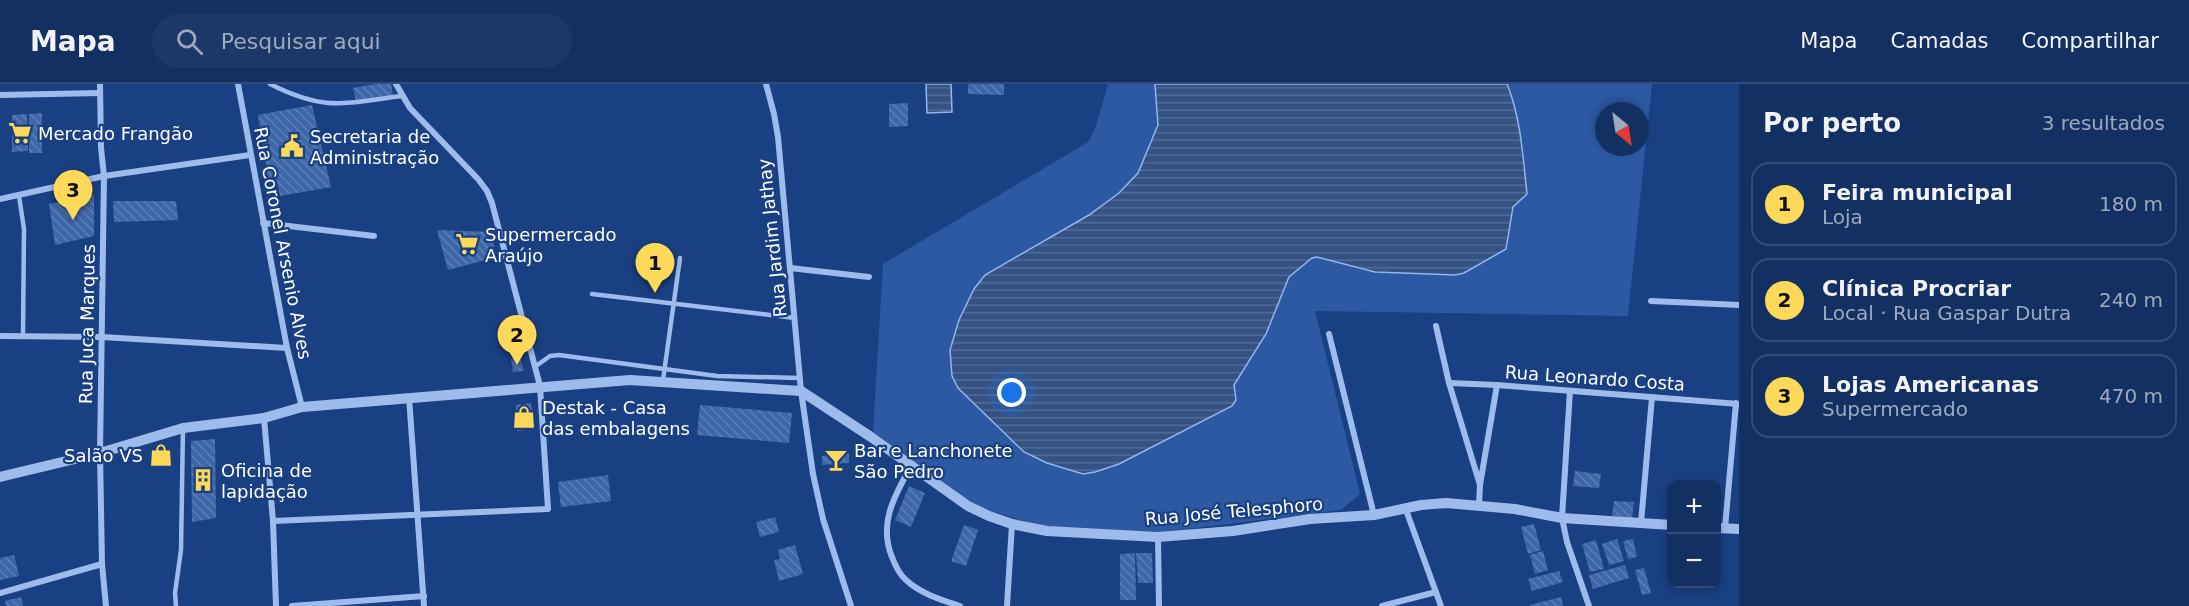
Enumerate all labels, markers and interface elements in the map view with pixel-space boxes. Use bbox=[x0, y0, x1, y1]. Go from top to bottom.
search box bbox=[152, 14, 572, 68]
text: Mapa bbox=[30, 25, 116, 58]
icon: search bbox=[173, 25, 206, 58]
text: Pesquisar aqui bbox=[221, 29, 381, 54]
text: Mapa bbox=[1800, 29, 1857, 53]
text: Camadas bbox=[1890, 29, 1988, 53]
text: Compartilhar bbox=[2021, 29, 2159, 53]
north arrow bbox=[1595, 102, 1649, 156]
text: Por perto bbox=[1763, 108, 1901, 138]
text: 3 resultados bbox=[2042, 111, 2165, 135]
supermarket icon: Mercado Frangão bbox=[7, 120, 33, 146]
place label: Mercado Frangão bbox=[38, 123, 193, 144]
street label: Rua Coronel Arsenio Alves bbox=[250, 125, 316, 361]
place label: Secretaria de Administração bbox=[310, 126, 439, 168]
public building icon: Secretaria de Administração bbox=[279, 133, 305, 159]
street label: Rua Jardim Jathay bbox=[753, 157, 791, 318]
pin: 3 bbox=[54, 170, 92, 220]
text: Feira municipal bbox=[1822, 180, 2012, 205]
text: 1 bbox=[1778, 192, 1791, 216]
text: 180 m bbox=[2099, 192, 2163, 216]
text: Loja bbox=[1822, 205, 1863, 229]
place label: Supermercado Araújo bbox=[485, 224, 616, 266]
supermarket icon: Supermercado Araújo bbox=[454, 231, 480, 257]
street label: Rua Juca Marques bbox=[75, 244, 99, 404]
pin: 1 bbox=[636, 244, 674, 293]
text: Clínica Procriar bbox=[1822, 276, 2011, 301]
text: 2 bbox=[1778, 288, 1791, 312]
text: 240 m bbox=[2099, 288, 2163, 312]
text: Local · Rua Gaspar Dutra bbox=[1822, 301, 2071, 325]
pin: 2 bbox=[498, 316, 536, 365]
street label: Rua Leonardo Costa bbox=[1504, 361, 1686, 395]
text: Lojas Americanas bbox=[1822, 372, 2039, 397]
your location bbox=[997, 378, 1026, 407]
text: 3 bbox=[1778, 384, 1791, 408]
text: 470 m bbox=[2099, 384, 2163, 408]
place label: Destak - Casa das embalagens bbox=[542, 397, 690, 439]
text: Supermercado bbox=[1822, 397, 1968, 421]
shop icon: Destak - Casa das embalagens bbox=[511, 404, 537, 430]
place label: Bar e Lanchonete São Pedro bbox=[854, 440, 1013, 482]
shop icon: Salão VS bbox=[148, 442, 174, 468]
place label: Salão VS bbox=[64, 445, 143, 466]
bar icon: Bar e Lanchonete São Pedro bbox=[823, 447, 849, 473]
place label: Oficina de lapidação bbox=[221, 460, 312, 502]
building icon: Oficina de lapidação bbox=[190, 467, 216, 493]
map controls bbox=[1667, 480, 1721, 588]
button: + bbox=[1667, 480, 1721, 534]
street label: Rua José Telesphoro bbox=[1144, 493, 1324, 529]
button: − bbox=[1667, 534, 1721, 588]

